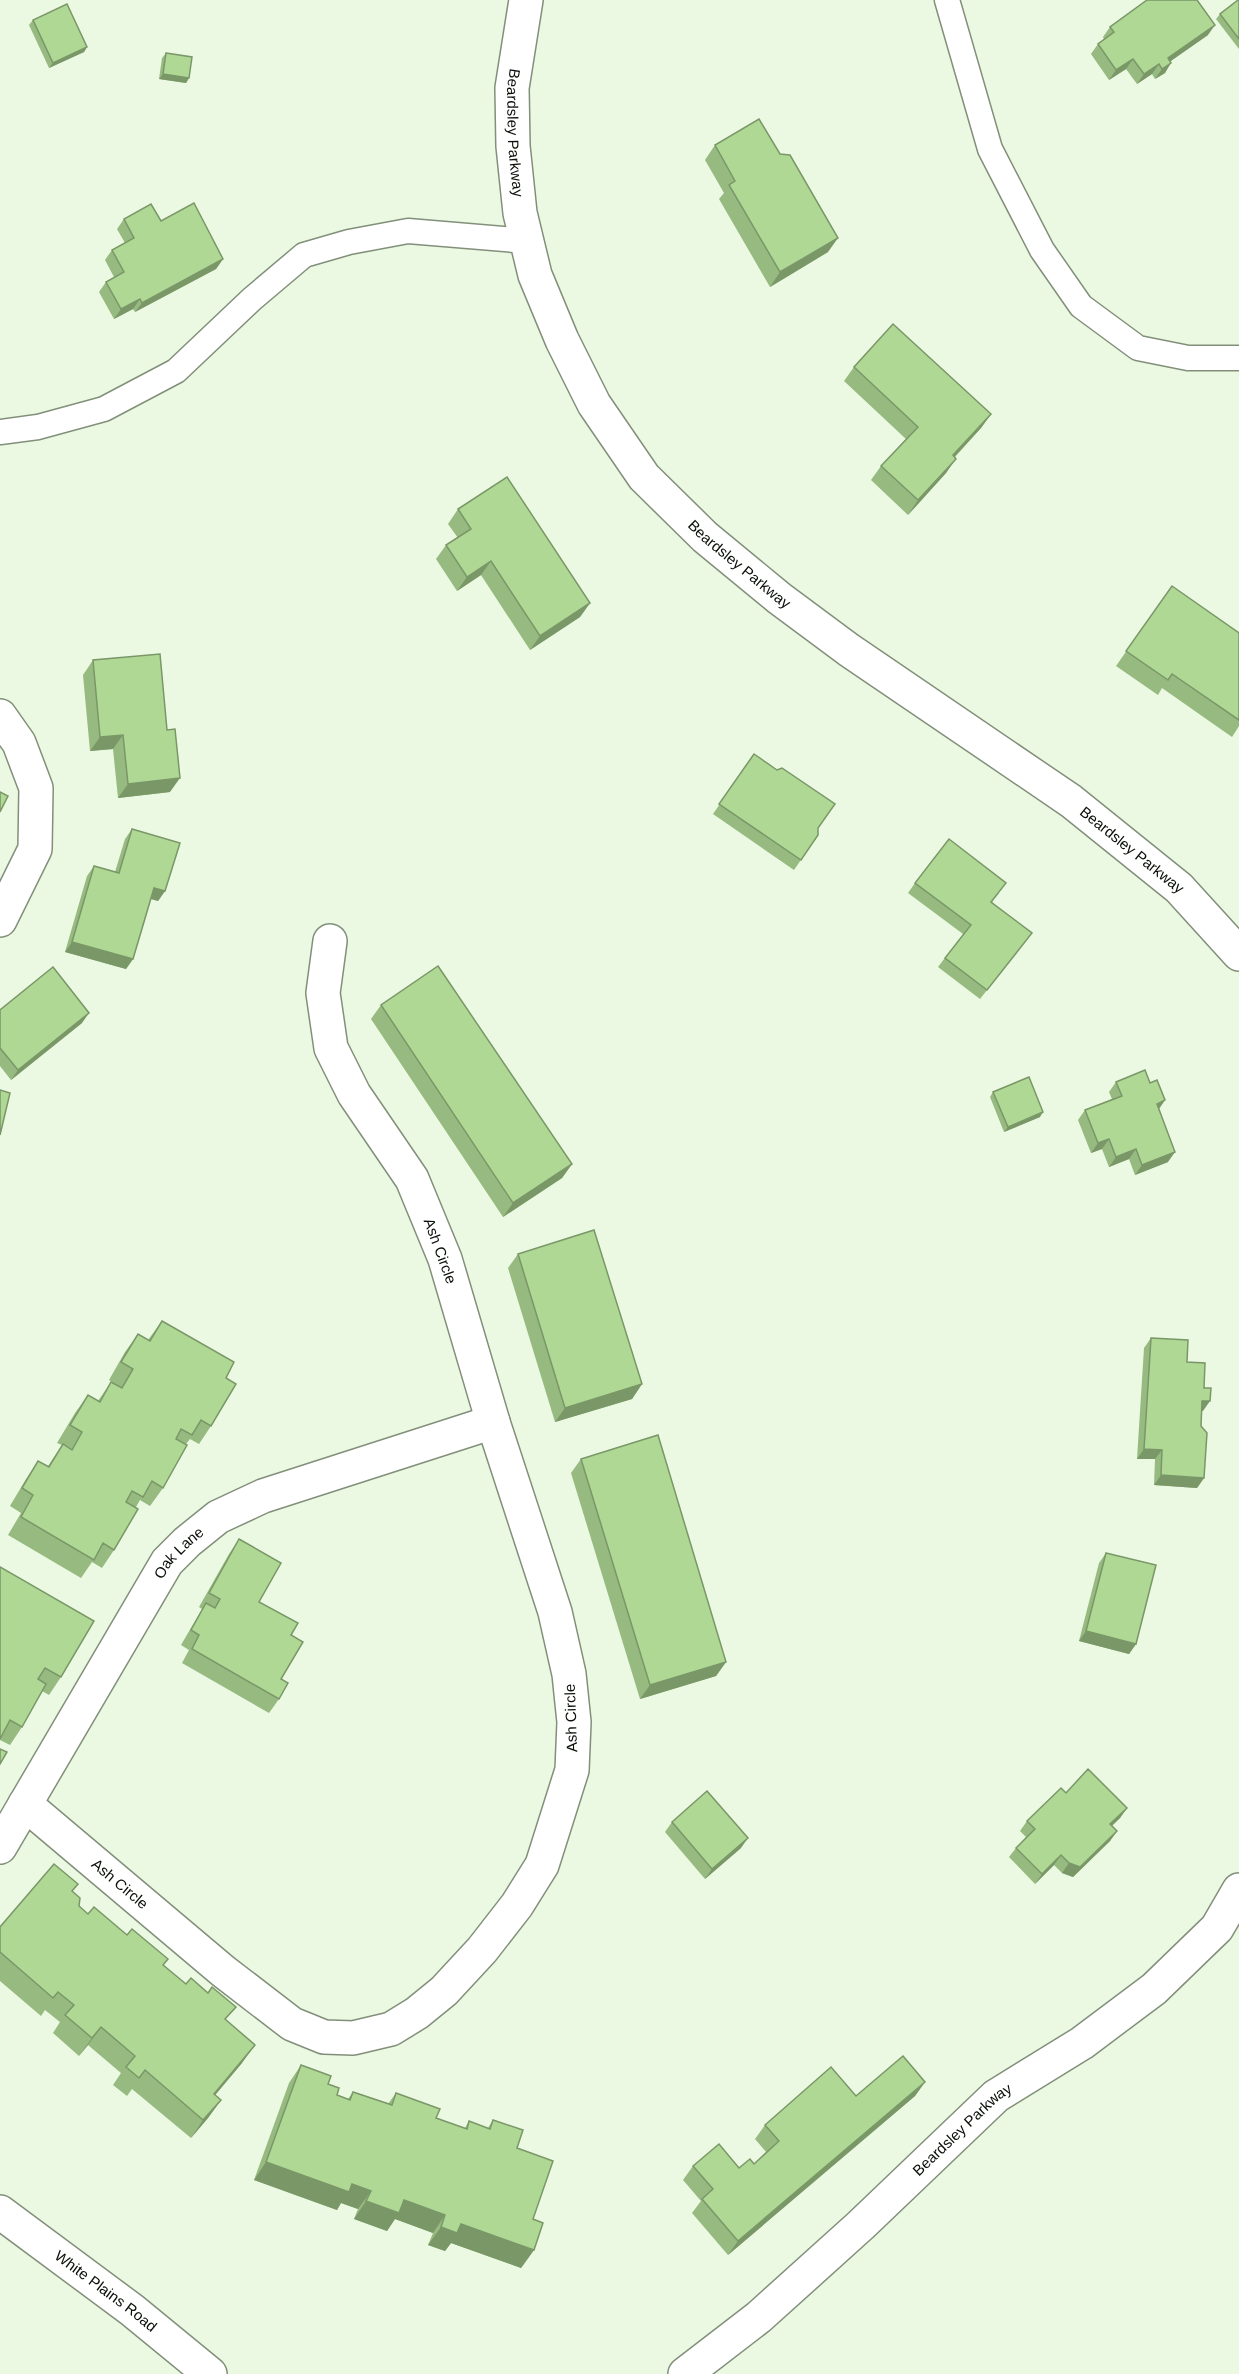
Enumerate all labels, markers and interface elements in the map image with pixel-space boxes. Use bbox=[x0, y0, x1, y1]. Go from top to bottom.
street label: Beardsley Parkway bbox=[504, 68, 527, 198]
street label: Beardsley Parkway bbox=[685, 516, 794, 612]
street label: Beardsley Parkway bbox=[1077, 803, 1188, 897]
street label: Ash Circle bbox=[421, 1216, 460, 1286]
street label: Oak Lane bbox=[150, 1523, 207, 1581]
street label: Ash Circle bbox=[561, 1684, 580, 1752]
street label: Ash Circle bbox=[88, 1855, 152, 1912]
street label: Beardsley Parkway bbox=[909, 2079, 1015, 2179]
street label: White Plains Road bbox=[52, 2247, 160, 2335]

